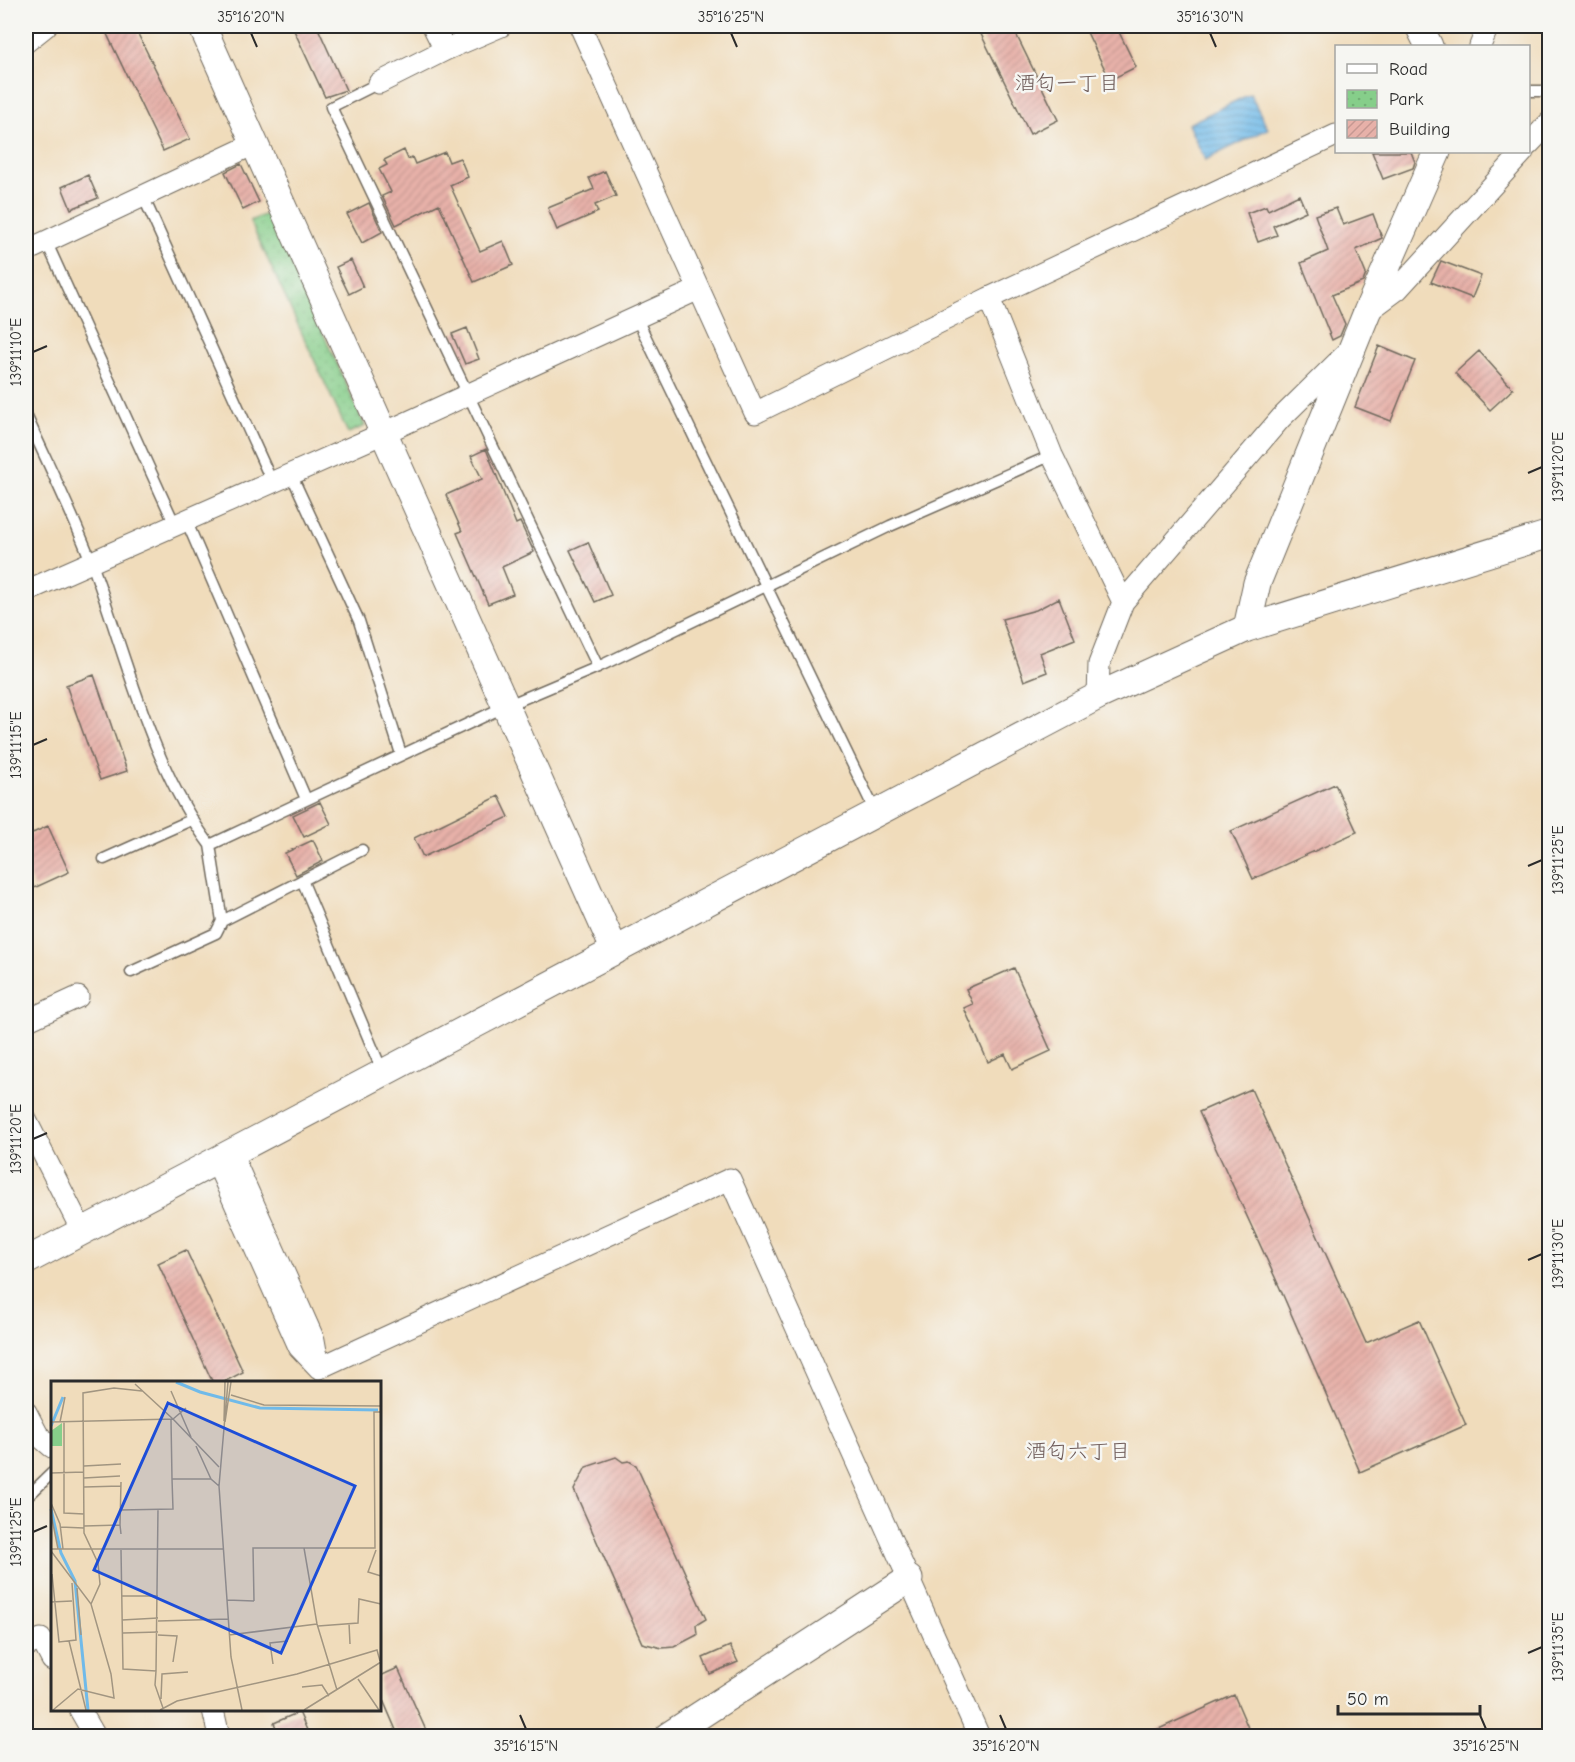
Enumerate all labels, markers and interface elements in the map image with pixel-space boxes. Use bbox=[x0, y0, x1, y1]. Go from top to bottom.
text: 35°16'20"N bbox=[217, 8, 285, 26]
text: 35°16'25"N bbox=[698, 8, 764, 26]
text: 35°16'30"N bbox=[1176, 8, 1244, 26]
legend bbox=[1335, 45, 1530, 153]
text: Road bbox=[1389, 59, 1428, 80]
district label: 酒匂一丁目 bbox=[1015, 71, 1120, 95]
text: Park bbox=[1389, 89, 1424, 110]
text: Building bbox=[1389, 119, 1451, 140]
text: 139°11'10"E bbox=[7, 318, 25, 386]
text: 139°11'20"E bbox=[1549, 432, 1567, 502]
text: 139°11'15"E bbox=[7, 711, 25, 779]
text: 139°11'25"E bbox=[1549, 825, 1567, 895]
text: 139°11'20"E bbox=[7, 1104, 25, 1174]
text: 139°11'30"E bbox=[1549, 1219, 1567, 1289]
inset map bbox=[51, 1381, 381, 1711]
district label: 酒匂六丁目 bbox=[1026, 1439, 1131, 1463]
text: 139°11'25"E bbox=[7, 1497, 25, 1567]
text: 139°11'35"E bbox=[1549, 1613, 1567, 1681]
scale bar bbox=[1338, 1678, 1480, 1716]
text: 50 m bbox=[1347, 1689, 1389, 1710]
text: 35°16'15"N bbox=[494, 1737, 558, 1755]
text: 35°16'20"N bbox=[972, 1737, 1040, 1755]
text: 35°16'25"N bbox=[1453, 1737, 1519, 1755]

